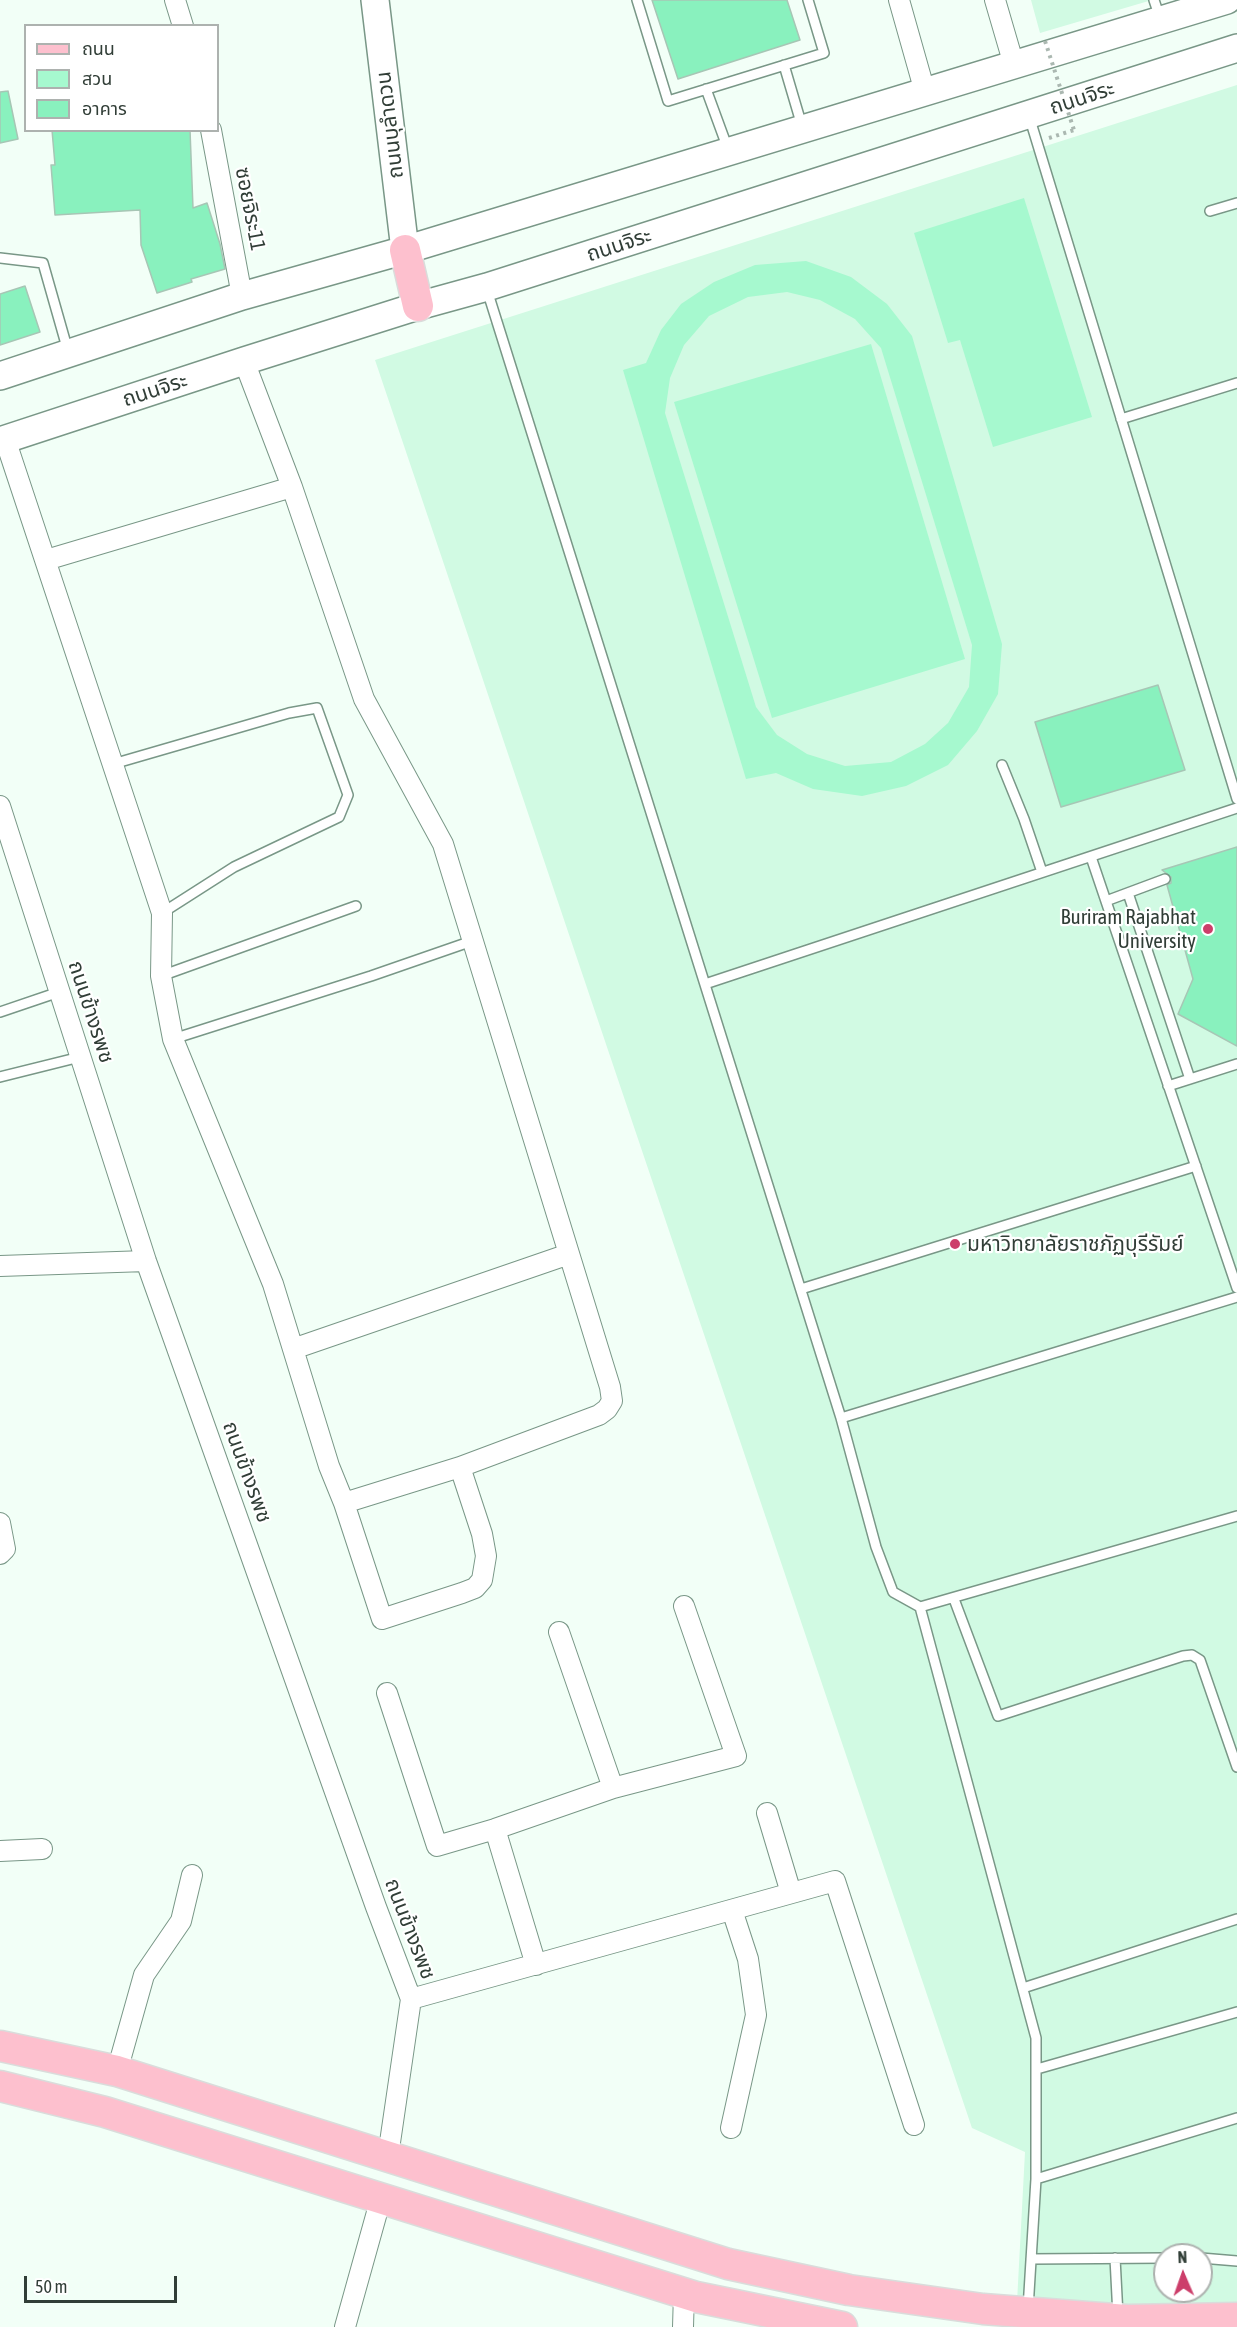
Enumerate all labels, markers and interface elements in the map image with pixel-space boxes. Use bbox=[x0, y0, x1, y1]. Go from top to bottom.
legend bbox=[24, 24, 219, 132]
text: ถนน bbox=[82, 38, 115, 59]
text: สวน bbox=[82, 68, 112, 89]
street label: ถนนบุลำดวน bbox=[371, 70, 409, 180]
street label: ถนนจิระ bbox=[1046, 76, 1118, 120]
text: อาคาร bbox=[82, 98, 127, 119]
street label: ซอยจิระ11 bbox=[230, 165, 270, 253]
street label: ถนนจิระ bbox=[583, 223, 655, 267]
street label: ถนนจิระ bbox=[119, 368, 191, 412]
place label: Buriram Rajabhat University bbox=[1061, 904, 1196, 954]
marker: Buriram Rajabhat University bbox=[1201, 922, 1215, 936]
street label: ถนนข้างรพช bbox=[63, 958, 119, 1066]
place label: มหาวิทยาลัยราชภัฏบุรีรัมย์ bbox=[967, 1231, 1184, 1257]
marker: มหาวิทยาลัยราชภัฏบุรีรัมย์ bbox=[948, 1237, 962, 1251]
street label: ถนนข้างรพช bbox=[217, 1418, 277, 1526]
street label: ถนนข้างรพช bbox=[379, 1875, 441, 1983]
north arrow bbox=[1153, 2243, 1213, 2303]
text: N bbox=[1177, 2248, 1187, 2266]
scale bar bbox=[27, 2264, 180, 2302]
text: 50 m bbox=[35, 2276, 67, 2297]

